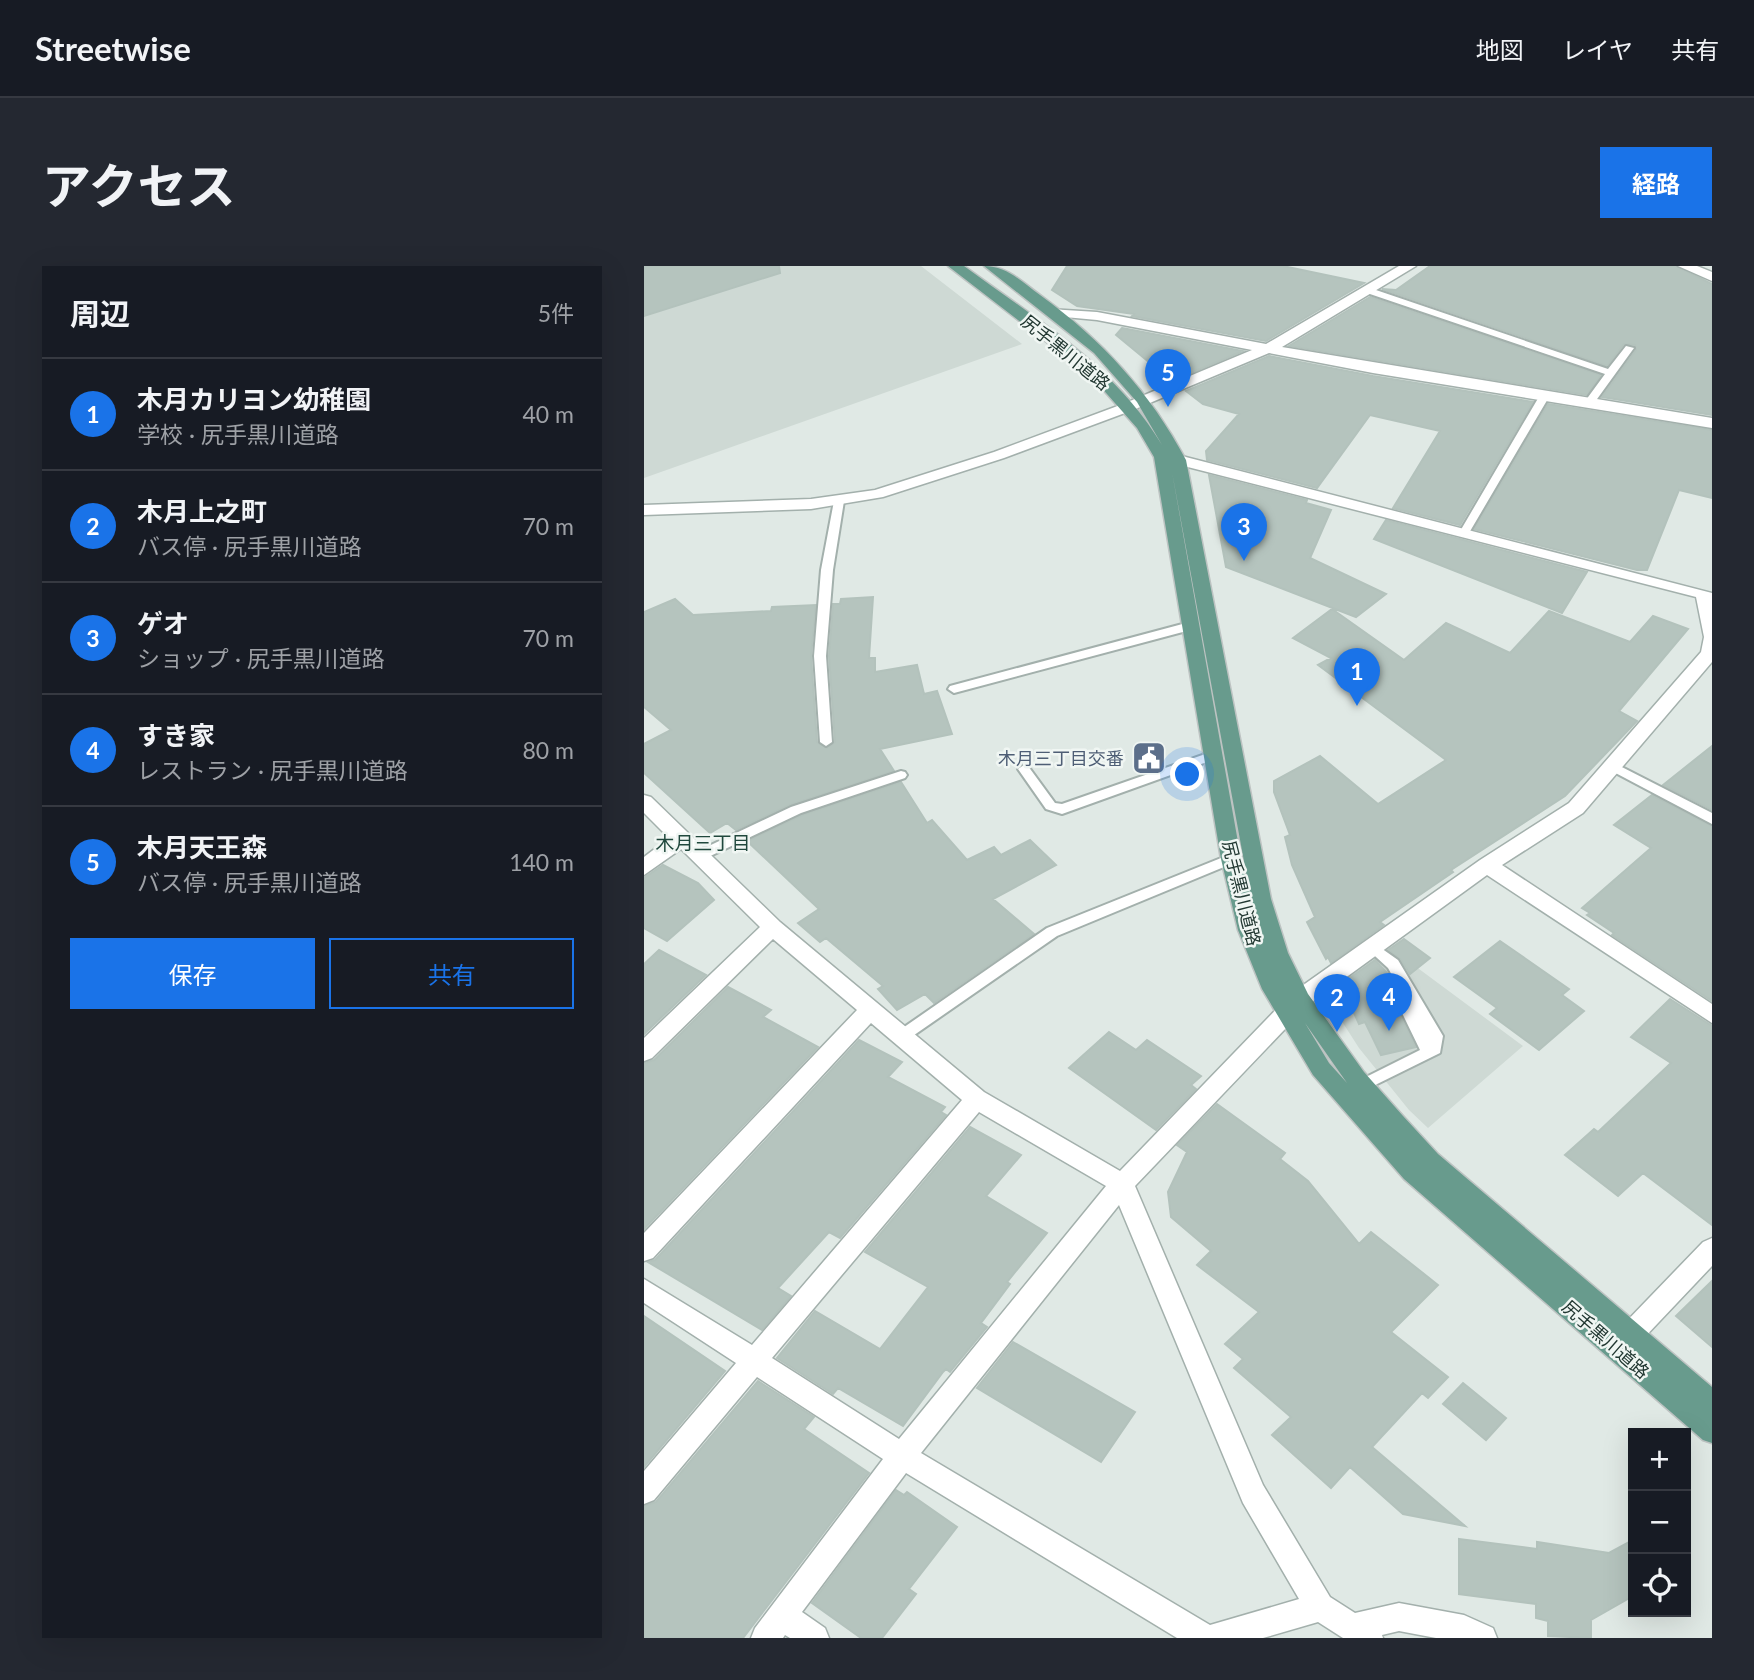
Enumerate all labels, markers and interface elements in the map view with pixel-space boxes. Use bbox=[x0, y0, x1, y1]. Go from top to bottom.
text: Streetwise bbox=[35, 28, 191, 68]
text: 地図 bbox=[1476, 35, 1524, 64]
text: レイヤ bbox=[1562, 35, 1633, 64]
text: 共有 bbox=[1671, 35, 1719, 64]
button: 経路 bbox=[1600, 147, 1712, 218]
text: アクセス bbox=[42, 156, 236, 214]
text: 周辺 bbox=[70, 295, 130, 331]
text: 5件 bbox=[538, 299, 574, 327]
street label: 尻手黒川道路 bbox=[1017, 309, 1115, 395]
pin: 5 bbox=[1145, 349, 1191, 407]
text: 木月カリヨン幼稚園 bbox=[137, 383, 371, 415]
text: 1 bbox=[86, 400, 100, 428]
text: 40 m bbox=[523, 400, 574, 428]
text: 学校 · 尻手黒川道路 bbox=[137, 420, 339, 448]
text: 木月上之町 bbox=[137, 495, 267, 527]
pin: 3 bbox=[1221, 503, 1267, 561]
text: 2 bbox=[86, 512, 100, 540]
text: 70 m bbox=[523, 512, 574, 540]
text: バス停 · 尻手黒川道路 bbox=[137, 532, 362, 560]
text: ゲオ bbox=[137, 607, 189, 639]
text: 3 bbox=[86, 624, 100, 652]
text: 70 m bbox=[523, 624, 574, 652]
text: ショップ · 尻手黒川道路 bbox=[137, 644, 385, 672]
pin: 1 bbox=[1334, 648, 1380, 706]
text: すき家 bbox=[137, 719, 215, 751]
text: 4 bbox=[86, 736, 100, 764]
text: 80 m bbox=[523, 736, 574, 764]
public building icon: 木月三丁目交番 bbox=[1130, 739, 1168, 777]
place label: 木月三丁目交番 bbox=[998, 747, 1124, 769]
text: レストラン · 尻手黒川道路 bbox=[137, 756, 408, 784]
your location bbox=[1170, 757, 1204, 791]
text: 木月天王森 bbox=[137, 831, 267, 863]
district label: 木月三丁目 bbox=[655, 831, 751, 854]
street label: 尻手黒川道路 bbox=[1218, 838, 1266, 948]
text: 5 bbox=[86, 848, 100, 876]
text: 140 m bbox=[509, 848, 574, 876]
text: バス停 · 尻手黒川道路 bbox=[137, 868, 362, 896]
button: 保存 bbox=[70, 938, 315, 1009]
button: 共有 bbox=[329, 938, 574, 1009]
pin: 4 bbox=[1366, 973, 1412, 1031]
pin: 2 bbox=[1314, 974, 1360, 1032]
street label: 尻手黒川道路 bbox=[1558, 1295, 1654, 1383]
map controls bbox=[1628, 1428, 1691, 1617]
button: + bbox=[1628, 1428, 1691, 1491]
button: − bbox=[1628, 1491, 1691, 1554]
button: locate bbox=[1628, 1554, 1691, 1617]

